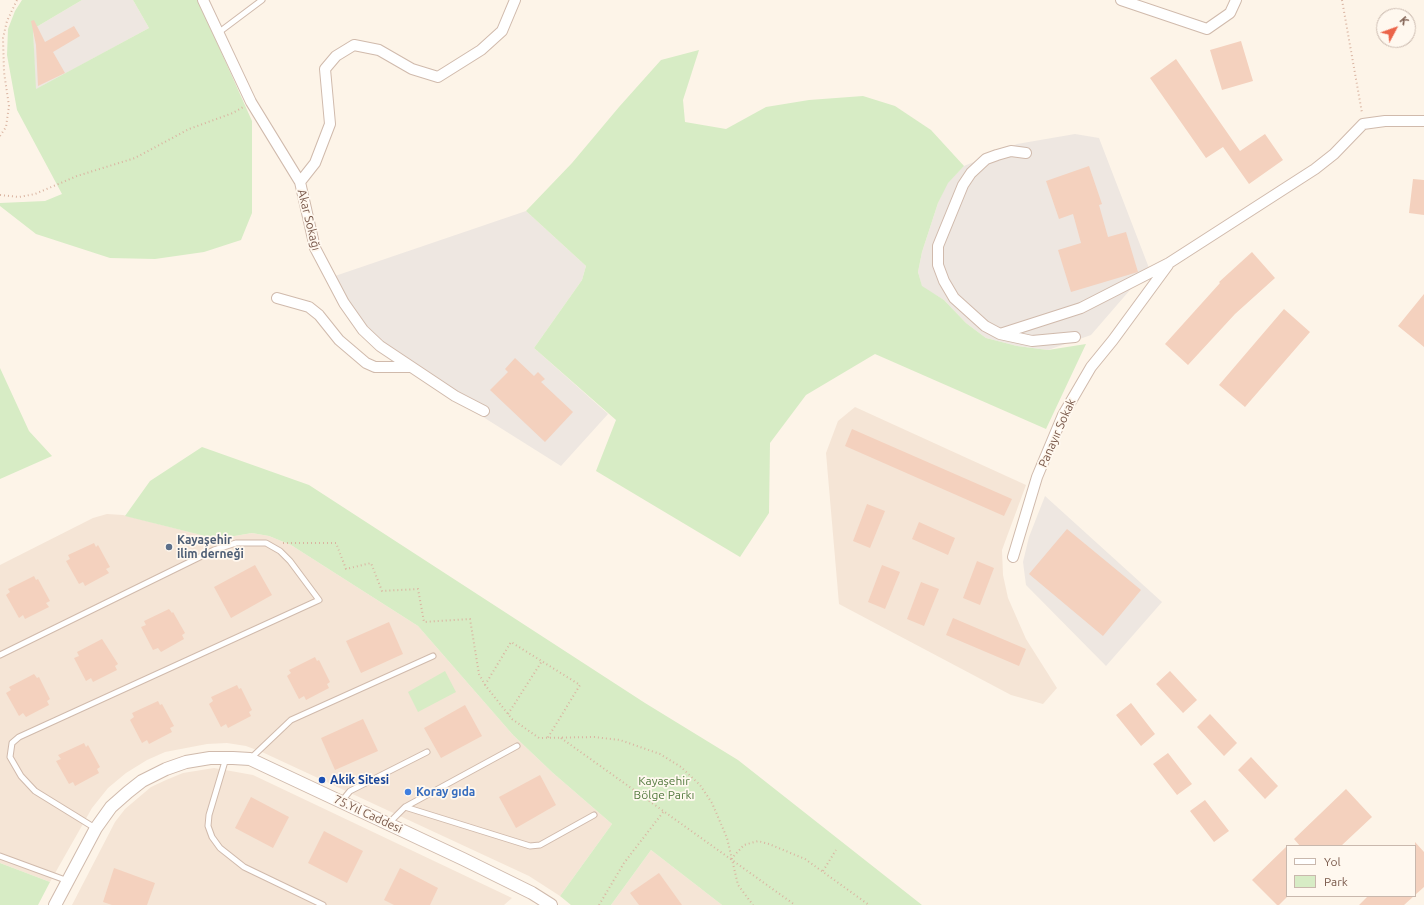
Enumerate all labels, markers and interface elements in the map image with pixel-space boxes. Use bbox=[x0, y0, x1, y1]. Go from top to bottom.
north arrow bbox=[1376, 8, 1416, 48]
text: K bbox=[1397, 14, 1411, 27]
street label: Akar Sokağı bbox=[294, 188, 324, 252]
street label: Panayır Sokak bbox=[1035, 396, 1079, 470]
place label: Kayaşehir ilim derneği bbox=[177, 533, 244, 561]
marker: Kayaşehir ilim derneği bbox=[164, 542, 174, 552]
place label: Akik Sitesi bbox=[330, 773, 389, 787]
park label: Kayaşehir Bölge Parkı bbox=[634, 774, 694, 802]
marker: Akik Sitesi bbox=[317, 775, 327, 785]
place label: Koray gıda bbox=[416, 785, 475, 799]
marker: Koray gıda bbox=[403, 787, 413, 797]
street label: 75.Yıl Caddesi bbox=[331, 792, 405, 836]
legend bbox=[1286, 845, 1416, 897]
text: Yol bbox=[1324, 855, 1341, 868]
text: Park bbox=[1324, 875, 1348, 888]

